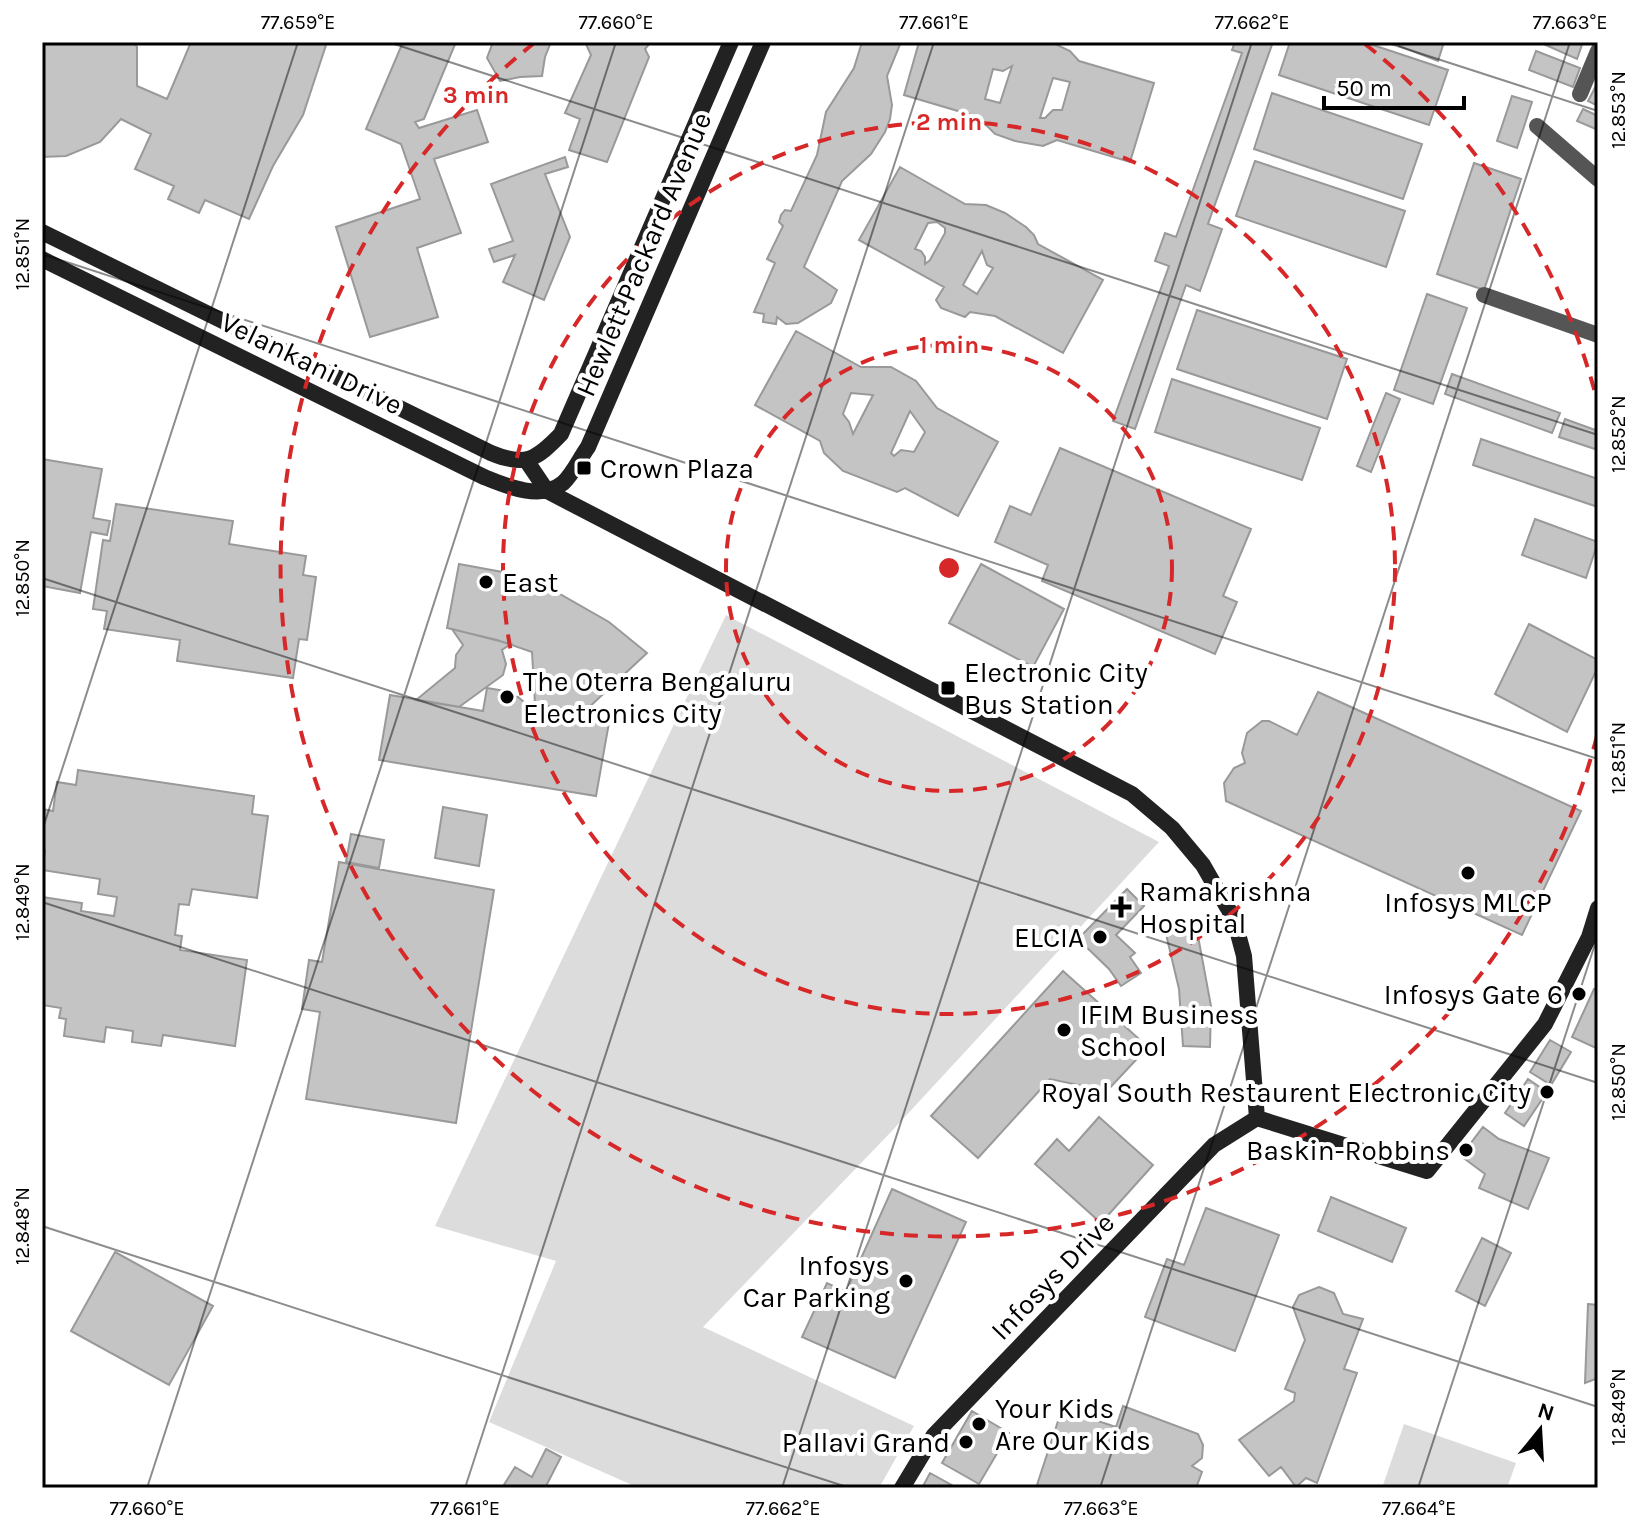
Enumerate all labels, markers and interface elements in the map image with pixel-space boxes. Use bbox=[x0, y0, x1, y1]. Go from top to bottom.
text: 77.659°E bbox=[261, 11, 335, 34]
text: 77.660°E bbox=[578, 11, 654, 34]
text: 77.661°E bbox=[899, 11, 969, 34]
text: 77.662°E bbox=[1215, 11, 1289, 34]
text: 77.663°E bbox=[1532, 11, 1608, 34]
scale bar bbox=[1324, 60, 1464, 110]
text: 12.853°N bbox=[1607, 71, 1630, 149]
text: 50 m bbox=[1336, 74, 1392, 102]
text: 3 min bbox=[443, 81, 509, 109]
street label: Hewlett Packard Avenue bbox=[569, 107, 718, 401]
text: 2 min bbox=[916, 108, 982, 136]
text: 12.851°N bbox=[11, 218, 34, 290]
street label: Velankani Drive bbox=[216, 305, 408, 422]
text: 1 min bbox=[919, 331, 979, 359]
text: 12.852°N bbox=[1607, 395, 1630, 473]
place label: Crown Plaza bbox=[600, 452, 754, 485]
marker: Crown Plaza bbox=[575, 459, 593, 477]
text: 12.850°N bbox=[11, 539, 34, 617]
centre of rings bbox=[935, 554, 963, 582]
place label: East bbox=[502, 566, 558, 599]
marker: East bbox=[477, 573, 495, 591]
place label: Electronic City Bus Station bbox=[964, 656, 1148, 721]
place label: The Oterra Bengaluru Electronics City bbox=[523, 665, 792, 730]
marker: Electronic City Bus Station bbox=[939, 679, 957, 697]
marker: The Oterra Bengaluru Electronics City bbox=[498, 688, 516, 706]
text: 12.851°N bbox=[1607, 722, 1630, 794]
text: 12.849°N bbox=[11, 863, 34, 941]
marker: Infosys MLCP bbox=[1459, 864, 1477, 882]
place label: Ramakrishna Hospital bbox=[1139, 875, 1311, 940]
place label: Infosys MLCP bbox=[1384, 886, 1552, 919]
marker: Ramakrishna Hospital bbox=[1110, 896, 1132, 918]
place label: ELCIA bbox=[1014, 921, 1084, 954]
marker: ELCIA bbox=[1091, 928, 1109, 946]
place label: Infosys Gate 6 bbox=[1384, 978, 1563, 1011]
marker: Infosys Gate 6 bbox=[1570, 985, 1588, 1003]
place label: IFIM Business School bbox=[1080, 998, 1259, 1063]
marker: IFIM Business School bbox=[1055, 1021, 1073, 1039]
text: 12.850°N bbox=[1607, 1043, 1630, 1121]
place label: Royal South Restaurent Electronic City bbox=[1041, 1076, 1531, 1109]
marker: Royal South Restaurent Electronic City bbox=[1538, 1083, 1556, 1101]
place label: Baskin-Robbins bbox=[1246, 1134, 1450, 1167]
marker: Baskin-Robbins bbox=[1457, 1141, 1475, 1159]
text: 12.848°N bbox=[11, 1187, 34, 1265]
street label: Infosys Drive bbox=[984, 1206, 1121, 1347]
place label: Infosys Car Parking bbox=[743, 1249, 890, 1314]
marker: Infosys Car Parking bbox=[897, 1272, 915, 1290]
text: 12.849°N bbox=[1607, 1368, 1630, 1446]
north arrow bbox=[1500, 1390, 1580, 1470]
place label: Your Kids Are Our Kids bbox=[995, 1392, 1151, 1457]
text: N bbox=[1534, 1397, 1557, 1427]
marker: Your Kids Are Our Kids bbox=[970, 1415, 988, 1433]
place label: Pallavi Grand bbox=[782, 1426, 950, 1459]
marker: Pallavi Grand bbox=[957, 1433, 975, 1451]
text: 77.660°E bbox=[109, 1497, 185, 1520]
text: 77.661°E bbox=[430, 1497, 500, 1520]
text: 77.662°E bbox=[746, 1497, 820, 1520]
text: 77.663°E bbox=[1063, 1497, 1139, 1520]
text: 77.664°E bbox=[1382, 1497, 1456, 1520]

